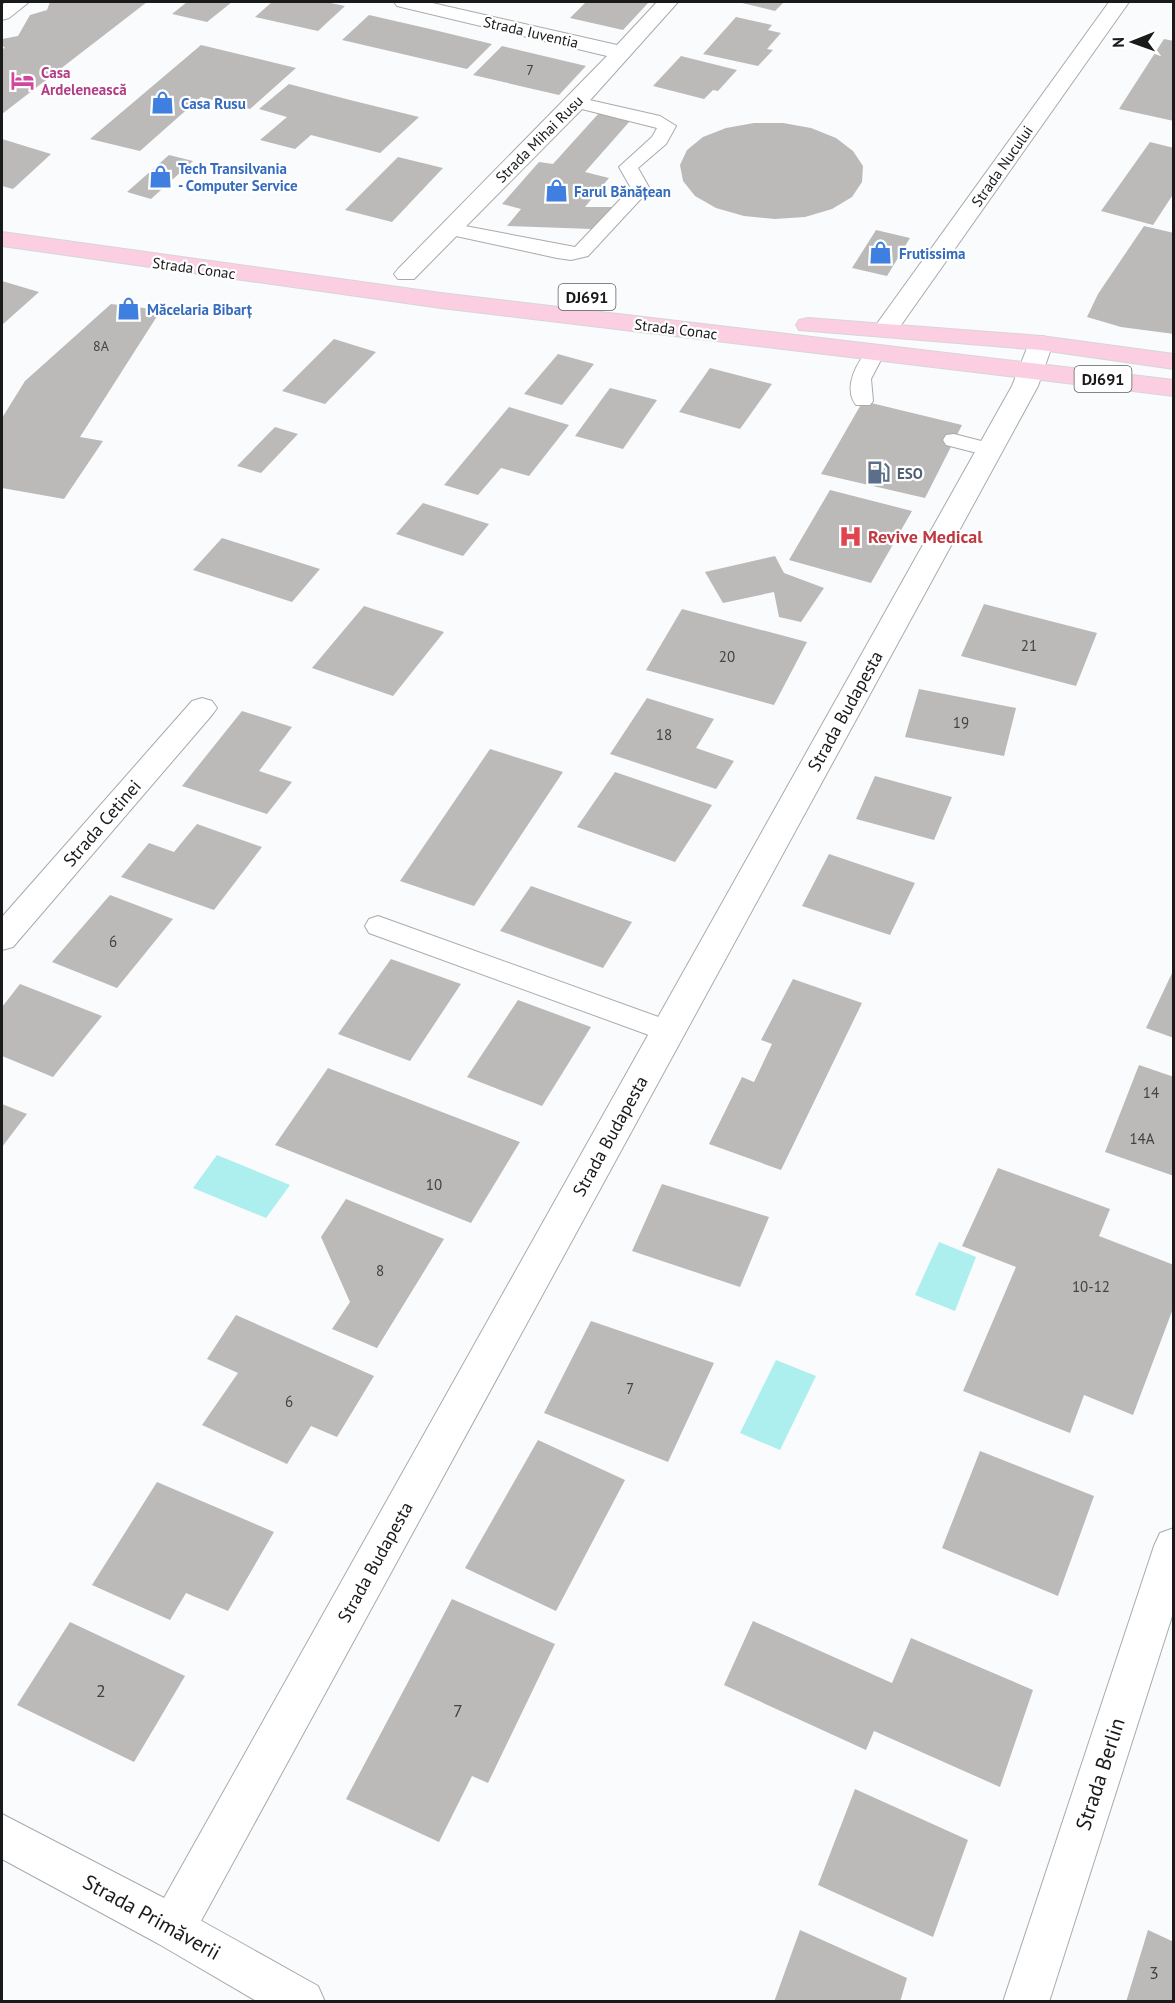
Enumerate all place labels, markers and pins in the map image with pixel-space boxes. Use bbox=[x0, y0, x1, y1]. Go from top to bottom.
place label: Casa Ardelenească bbox=[41, 63, 127, 99]
hotel icon: Casa Ardelenească bbox=[10, 68, 36, 94]
shop icon: Casa Rusu bbox=[150, 90, 176, 116]
place label: Casa Rusu bbox=[181, 94, 246, 113]
place label: Tech Transilvania - Computer Service bbox=[178, 159, 298, 195]
shop icon: Tech Transilvania - Computer Service bbox=[147, 164, 173, 190]
shop icon: Farul Bănățean bbox=[543, 178, 569, 204]
place label: Farul Bănățean bbox=[574, 182, 671, 201]
shop icon: Frutissima bbox=[868, 240, 894, 266]
place label: Frutissima bbox=[899, 244, 965, 263]
shop icon: Măcelaria Bibarț bbox=[116, 296, 142, 322]
place label: Măcelaria Bibarț bbox=[147, 300, 253, 319]
fuel station icon: ESO bbox=[866, 460, 892, 486]
place label: ESO bbox=[897, 464, 923, 483]
hospital icon: Revive Medical bbox=[837, 523, 863, 549]
place label: Revive Medical bbox=[868, 525, 983, 548]

